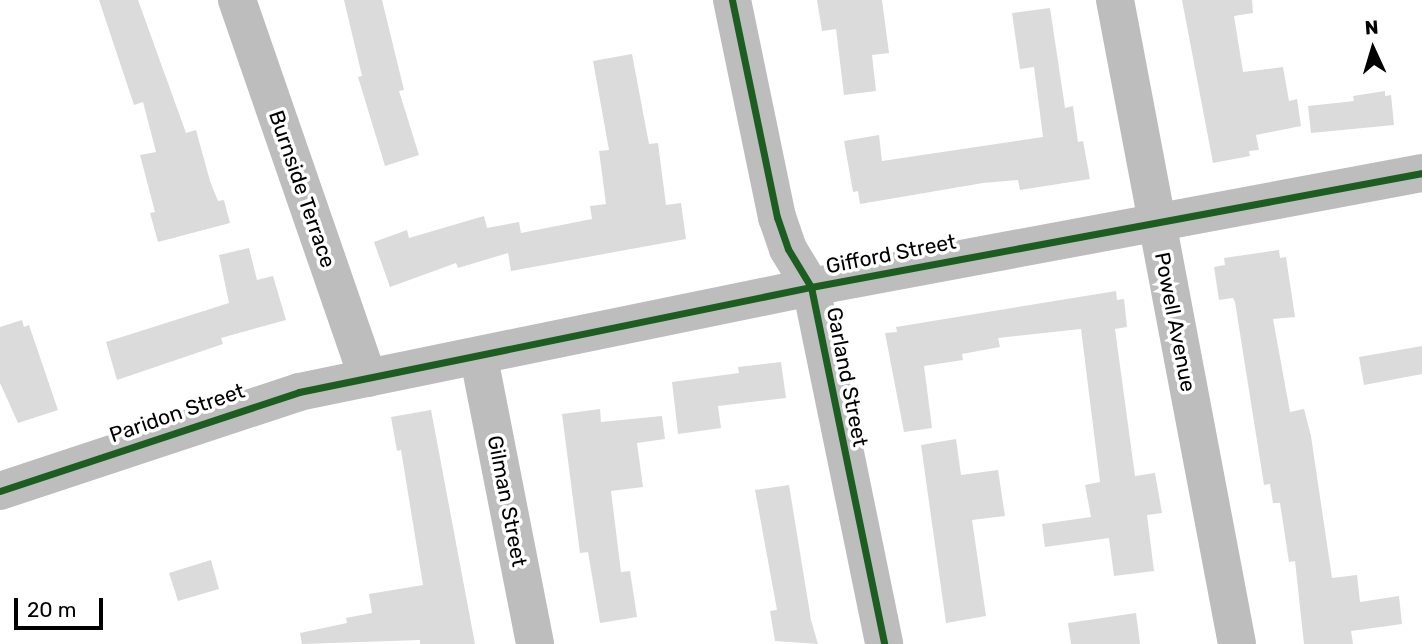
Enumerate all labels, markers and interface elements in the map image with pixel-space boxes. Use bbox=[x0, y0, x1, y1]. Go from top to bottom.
north arrow bbox=[1338, 14, 1408, 84]
text: N bbox=[1364, 16, 1379, 40]
street label: Burnside Terrace bbox=[263, 107, 341, 271]
street label: Gifford Street bbox=[824, 229, 958, 279]
street label: Powell Avenue bbox=[1149, 250, 1201, 394]
street label: Garland Street bbox=[821, 305, 873, 449]
street label: Paridon Street bbox=[106, 378, 248, 448]
street label: Gilman Street bbox=[482, 433, 532, 569]
scale bar bbox=[18, 584, 107, 628]
text: 20 m bbox=[27, 597, 76, 622]

